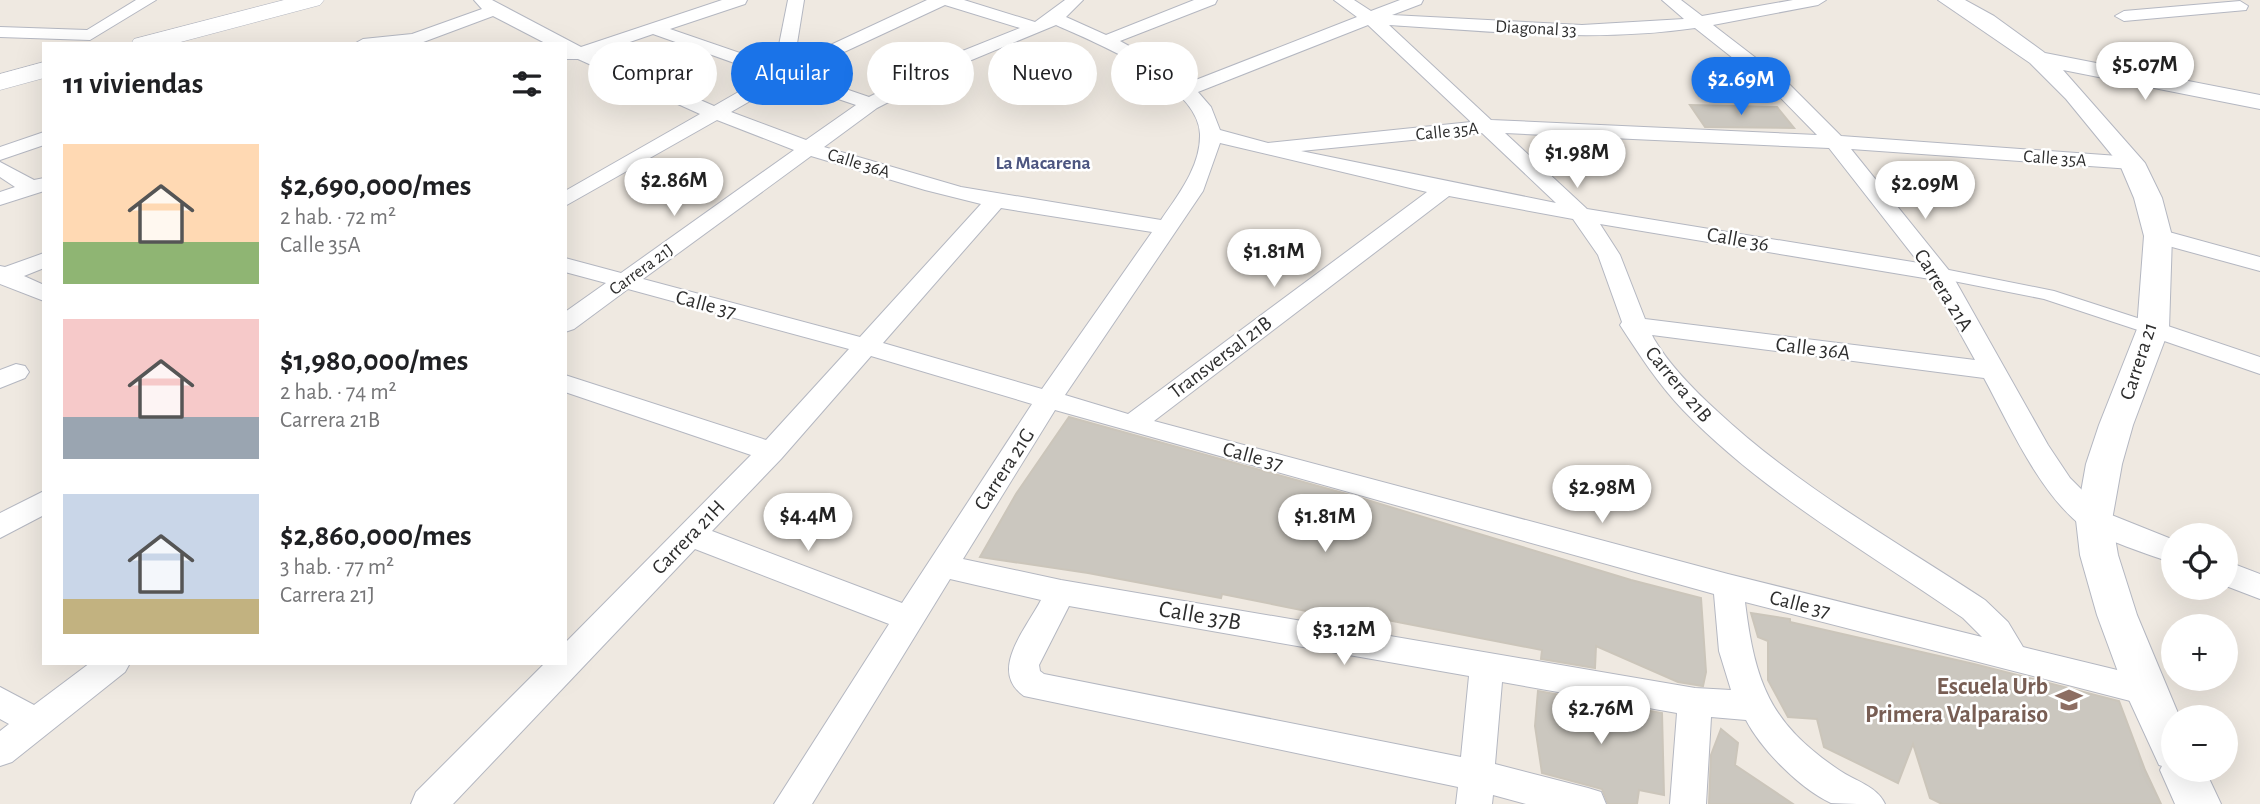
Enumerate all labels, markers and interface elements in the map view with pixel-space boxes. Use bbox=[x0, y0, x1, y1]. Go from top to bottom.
street label: Diagonal 33 bbox=[1495, 18, 1577, 40]
chip: Comprar bbox=[588, 42, 717, 105]
chip: Alquilar bbox=[731, 42, 853, 105]
chip: Filtros bbox=[867, 42, 974, 105]
chip: Nuevo bbox=[988, 42, 1097, 105]
chip: Piso bbox=[1111, 42, 1198, 105]
pin: $5.07M bbox=[2088, 42, 2202, 102]
text: $5.07M bbox=[2112, 53, 2178, 76]
pin: $2.69M bbox=[1684, 58, 1798, 117]
icon: filters bbox=[508, 65, 546, 103]
text: $2.69M bbox=[1708, 68, 1775, 91]
text: 11 viviendas bbox=[63, 69, 203, 99]
street label: Calle 35A bbox=[1415, 120, 1480, 144]
pin: $1.98M bbox=[1520, 130, 1634, 190]
text: $1.98M bbox=[1545, 141, 1609, 164]
street label: Calle 36A bbox=[825, 146, 893, 182]
street label: Calle 35A bbox=[2023, 148, 2088, 170]
district label: La Macarena bbox=[995, 154, 1091, 173]
pin: $2.86M bbox=[617, 158, 731, 218]
pin: $2.09M bbox=[1868, 162, 1982, 221]
text: $2.86M bbox=[640, 169, 708, 192]
text: $2,690,000/mes bbox=[280, 171, 471, 201]
icon: home bbox=[119, 172, 203, 256]
text: $2.09M bbox=[1891, 172, 1959, 195]
text: 2 hab. · 72 m² bbox=[280, 206, 396, 229]
street label: Calle 36 bbox=[1705, 224, 1771, 255]
pin: $1.81M bbox=[1217, 230, 1331, 289]
text: Calle 35A bbox=[280, 234, 361, 257]
text: $1.81M bbox=[1243, 240, 1305, 263]
street label: Carrera 21J bbox=[606, 241, 677, 299]
street label: Carrera 21A bbox=[1910, 246, 1977, 335]
street label: Calle 37 bbox=[673, 286, 739, 323]
street label: Transversal 21B bbox=[1165, 312, 1276, 403]
street label: Carrera 21 bbox=[2116, 320, 2161, 403]
street label: Calle 36A bbox=[1775, 334, 1851, 363]
street label: Carrera 21B bbox=[1641, 343, 1716, 426]
text: $1,980,000/mes bbox=[280, 346, 468, 376]
icon: home bbox=[119, 347, 203, 431]
text: 2 hab. · 74 m² bbox=[280, 381, 397, 404]
text: Carrera 21B bbox=[280, 409, 380, 432]
street label: Carrera 21G bbox=[970, 425, 1038, 514]
street label: Calle 37 bbox=[1220, 438, 1286, 475]
pin: $2.98M bbox=[1545, 466, 1659, 525]
text: $2.98M bbox=[1568, 476, 1636, 499]
pin: $4.4M bbox=[759, 494, 857, 553]
pin: $1.81M bbox=[1268, 494, 1382, 554]
street label: Carrera 21H bbox=[648, 496, 729, 579]
text: $4.4M bbox=[779, 504, 837, 527]
text: $1.81M bbox=[1294, 505, 1356, 528]
text: $2,860,000/mes bbox=[280, 521, 472, 551]
icon: home bbox=[119, 522, 203, 606]
map controls bbox=[2161, 523, 2238, 782]
button: locate bbox=[2161, 523, 2238, 600]
text: 3 hab. · 77 m² bbox=[280, 556, 394, 579]
text: Carrera 21J bbox=[280, 584, 375, 607]
street label: Calle 37 bbox=[1767, 587, 1833, 622]
street label: Calle 37B bbox=[1157, 597, 1243, 635]
pin: $3.12M bbox=[1287, 608, 1401, 667]
button: + bbox=[2161, 614, 2238, 691]
text: $3.12M bbox=[1313, 618, 1375, 641]
place label: Escuela Urb Primera Valparaiso bbox=[1865, 675, 2048, 727]
school or university icon: Escuela Urb Primera Valparaiso bbox=[2054, 685, 2084, 715]
pin: $2.76M bbox=[1544, 686, 1658, 746]
text: $2.76M bbox=[1568, 697, 1634, 720]
button: − bbox=[2161, 705, 2238, 782]

